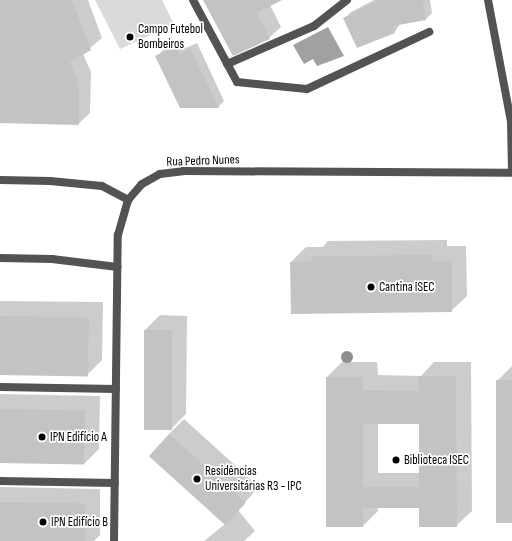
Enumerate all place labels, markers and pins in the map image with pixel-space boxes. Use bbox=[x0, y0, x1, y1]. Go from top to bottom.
place label: Campo Futebol Bombeiros bbox=[138, 22, 203, 53]
marker: Campo Futebol Bombeiros bbox=[125, 32, 135, 42]
place label: Cantina ISEC bbox=[379, 279, 434, 295]
marker: Cantina ISEC bbox=[366, 282, 376, 292]
place label: IPN Edifício A bbox=[50, 429, 107, 445]
marker: IPN Edifício A bbox=[37, 432, 47, 442]
place label: Biblioteca ISEC bbox=[404, 452, 469, 468]
marker: Biblioteca ISEC bbox=[391, 455, 401, 465]
place label: Residências Universitárias R3 - IPC bbox=[205, 464, 302, 495]
marker: Residências Universitárias R3 - IPC bbox=[192, 474, 202, 484]
place label: IPN Edifício B bbox=[51, 514, 108, 530]
marker: IPN Edifício B bbox=[38, 517, 48, 527]

